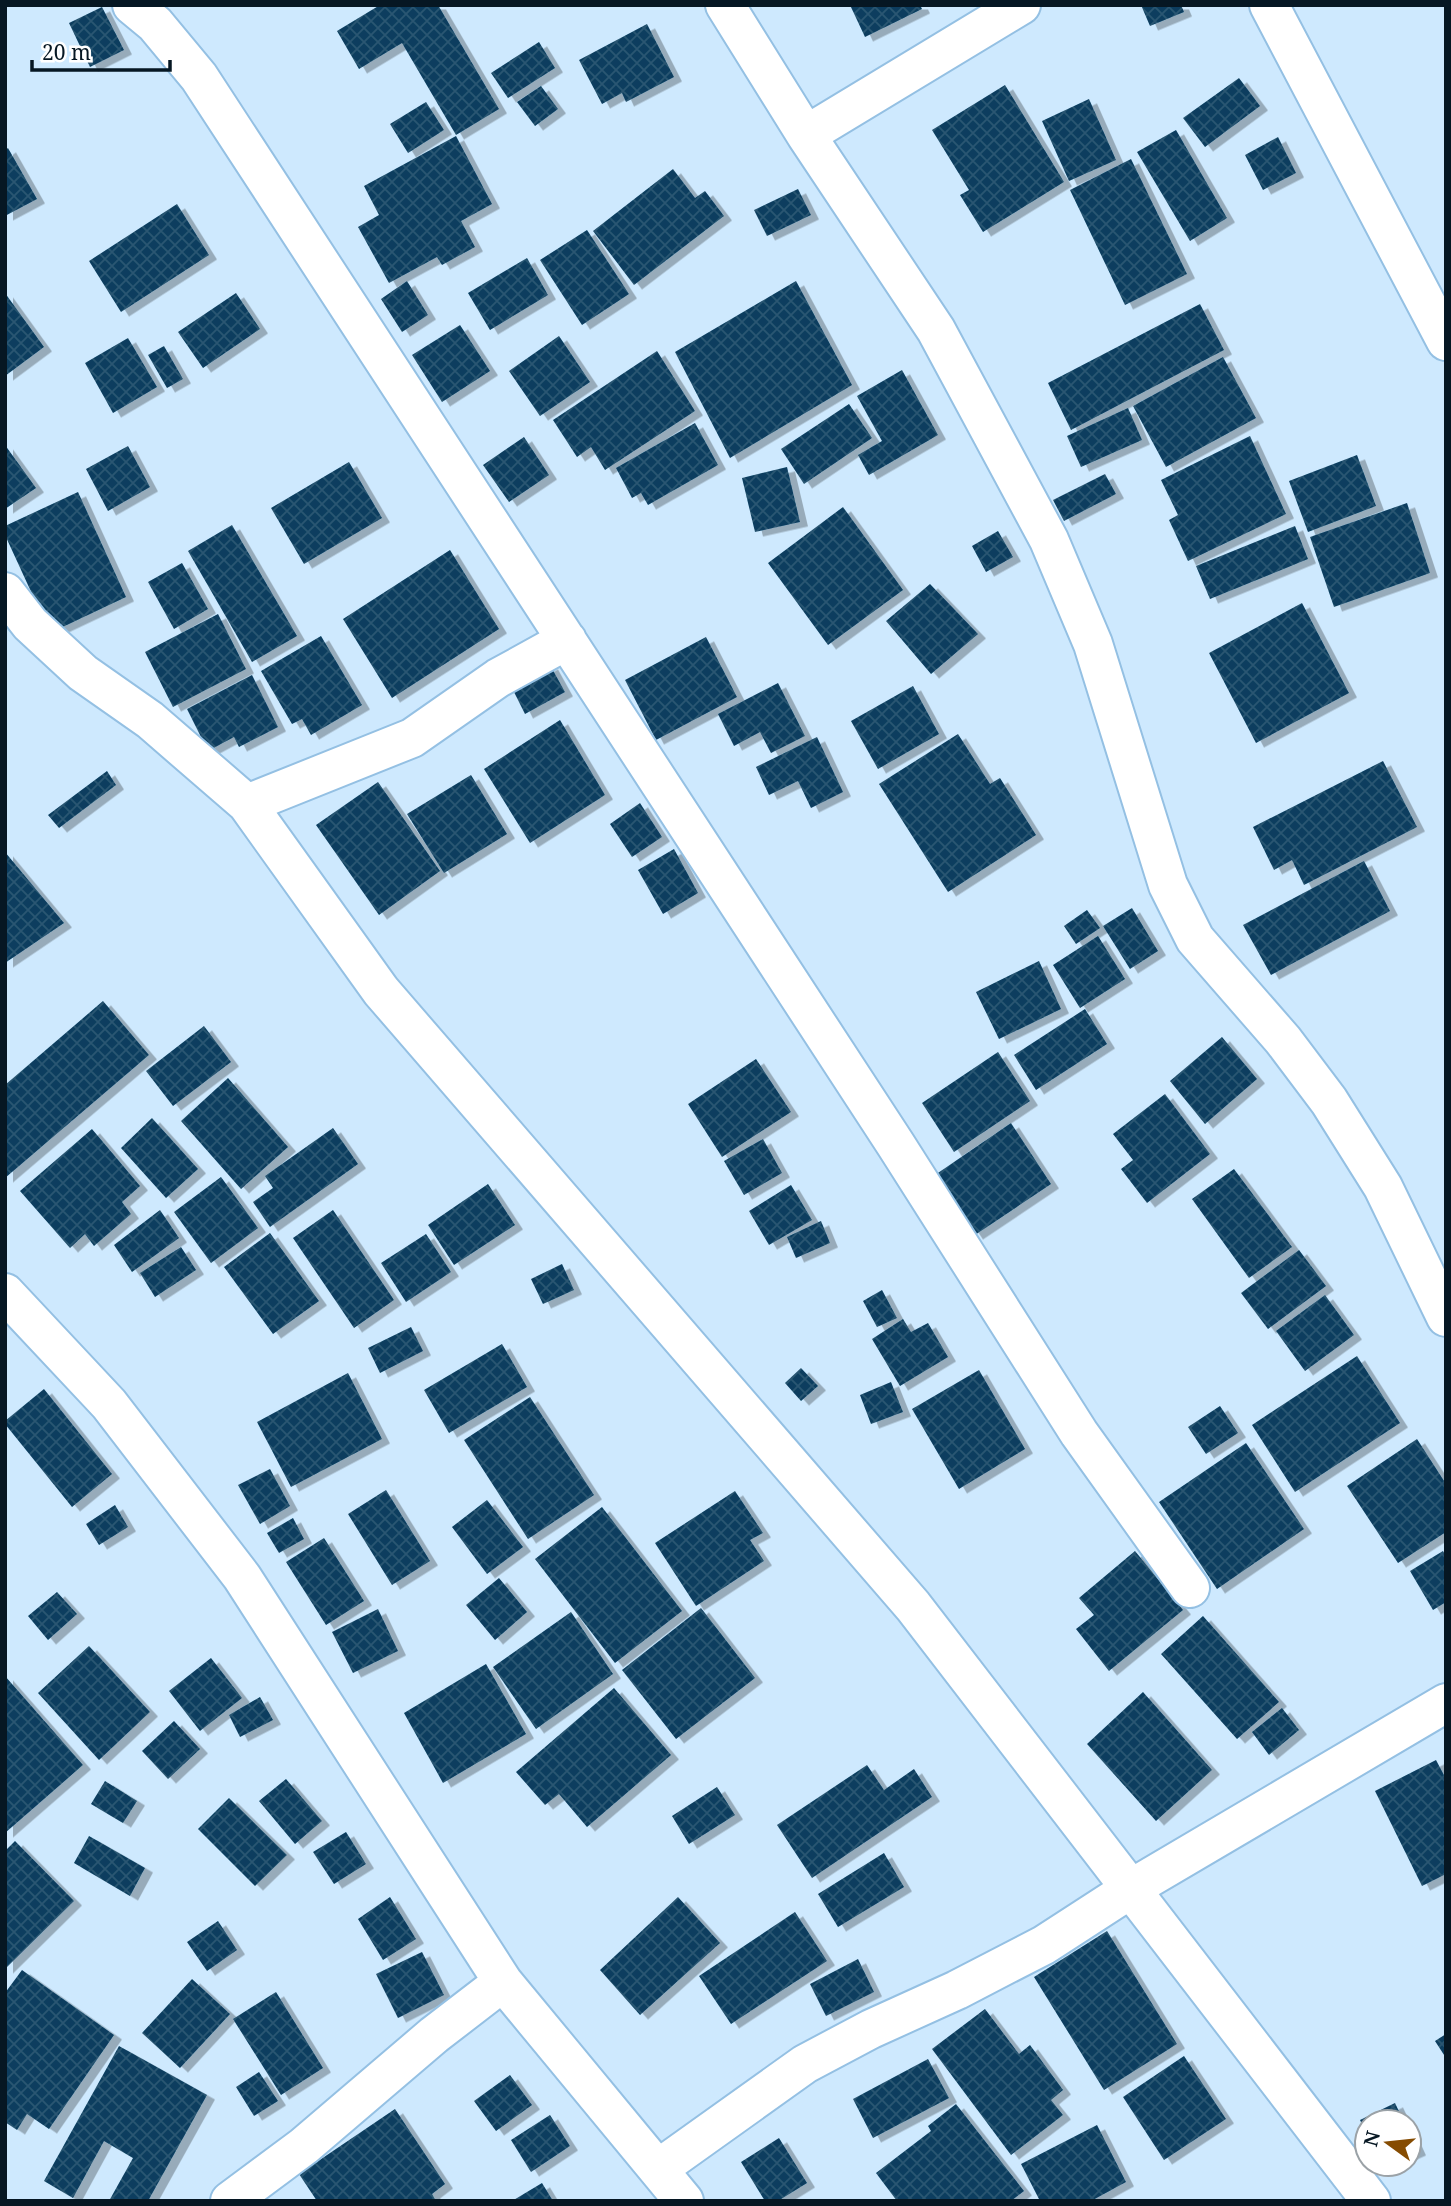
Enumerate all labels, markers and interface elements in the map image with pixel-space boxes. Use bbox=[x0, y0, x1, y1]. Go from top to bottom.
scale bar bbox=[32, 28, 170, 72]
text: 20 m bbox=[42, 38, 91, 66]
north arrow bbox=[1353, 2108, 1423, 2178]
text: N bbox=[1357, 2128, 1386, 2149]

